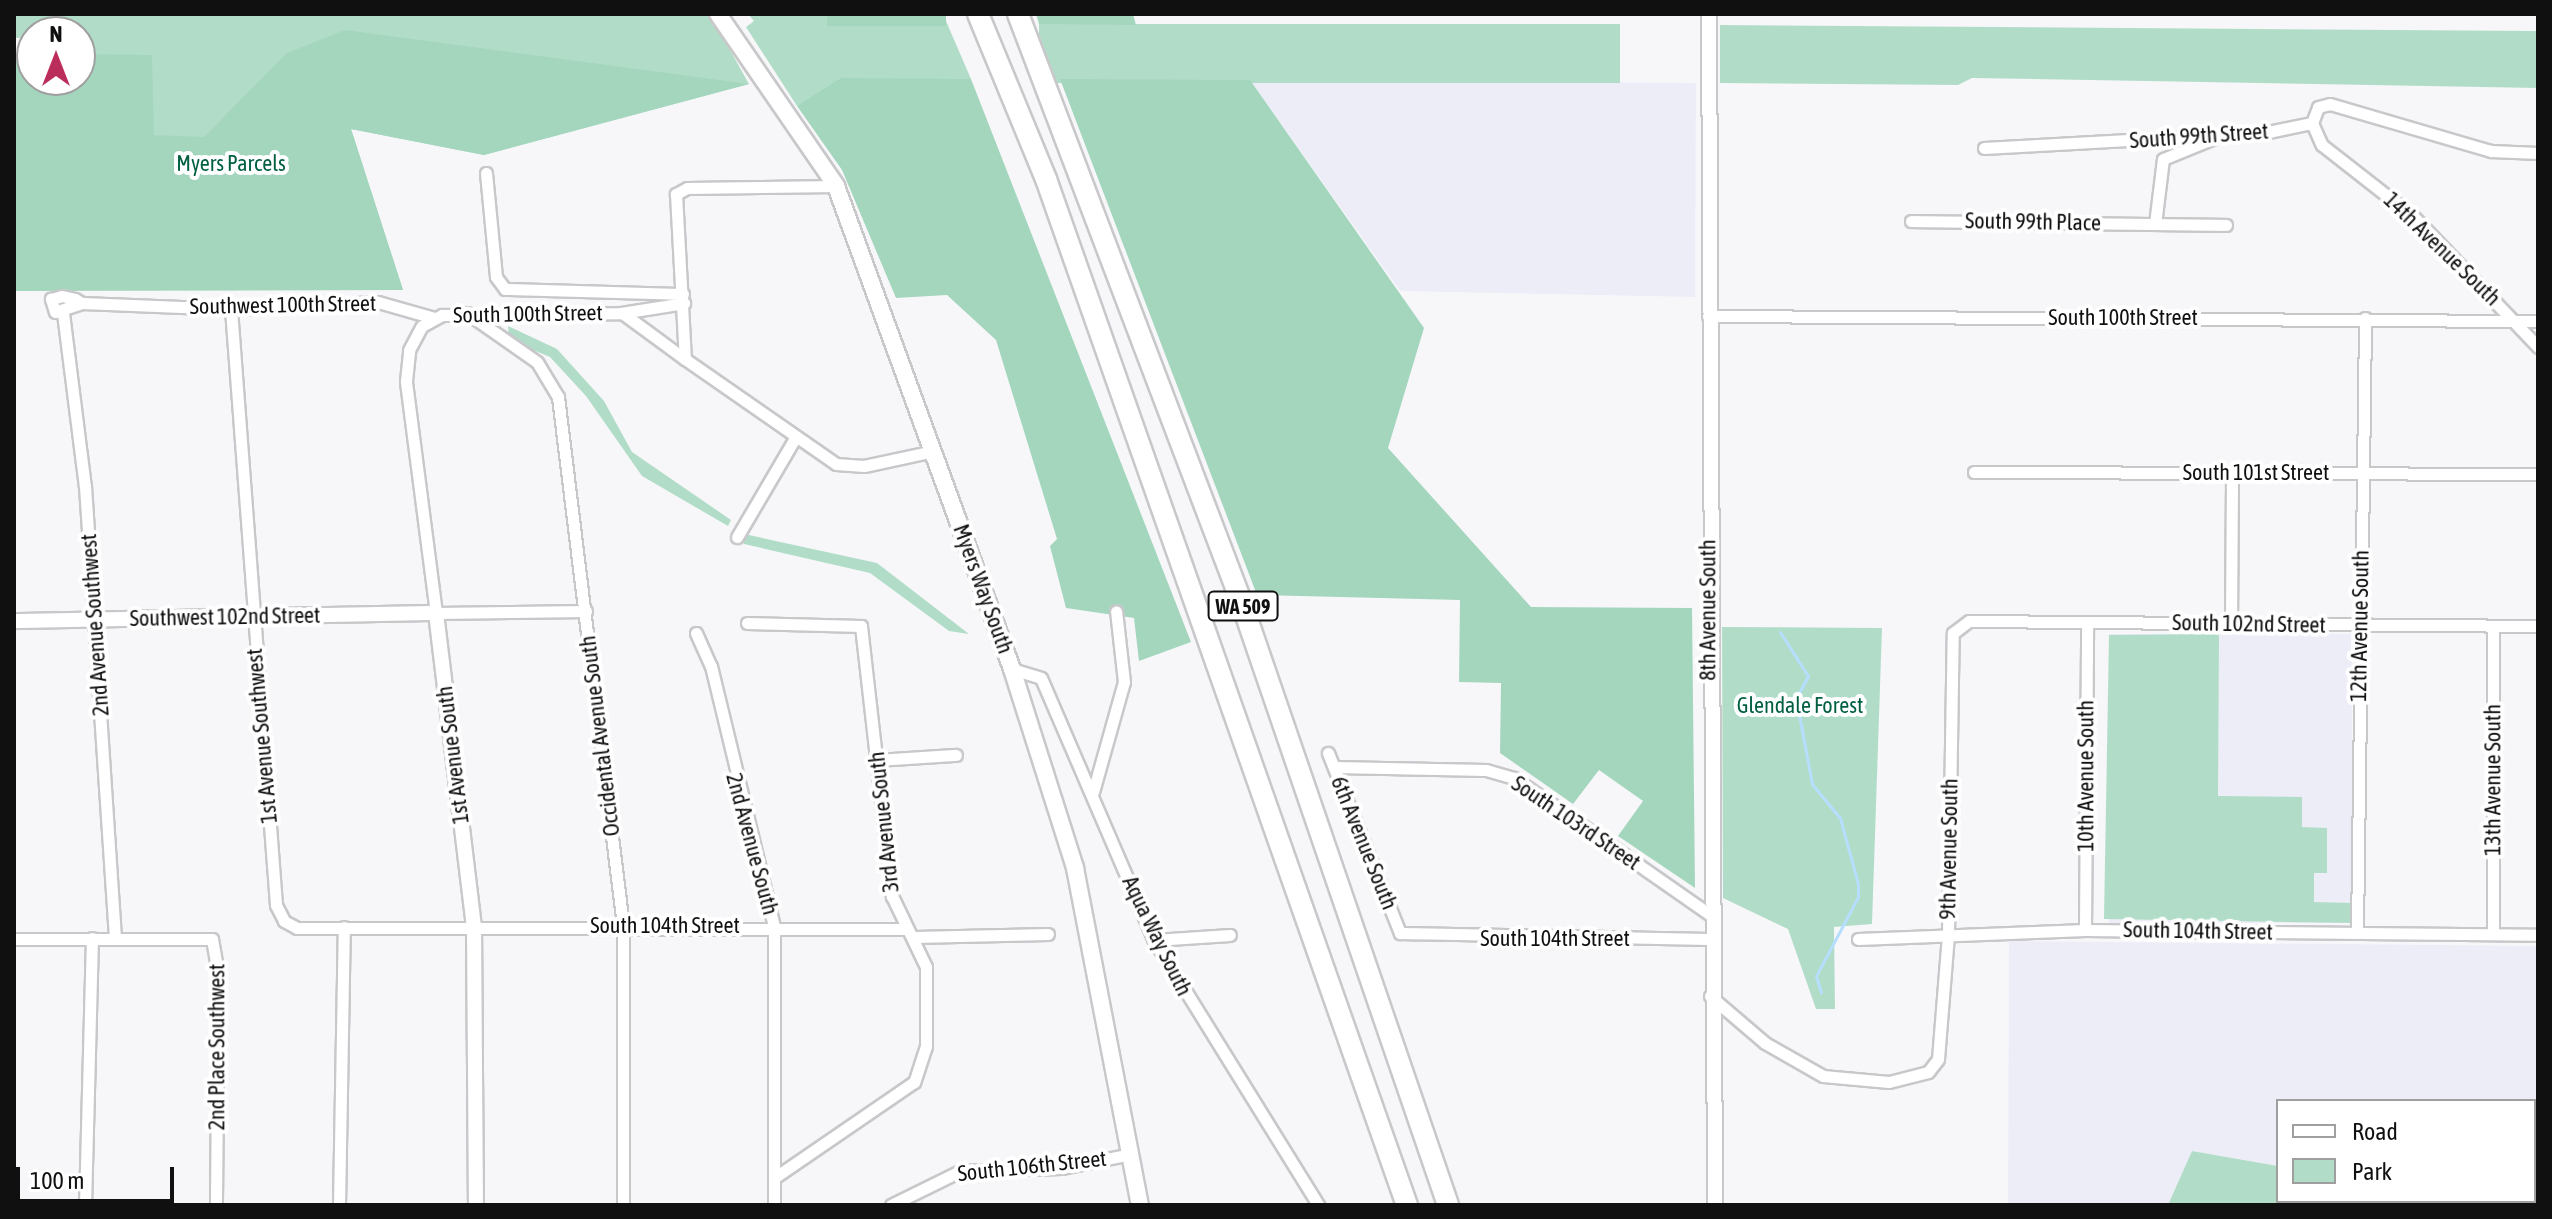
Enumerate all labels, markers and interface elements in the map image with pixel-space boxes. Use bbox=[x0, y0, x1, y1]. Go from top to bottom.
north arrow bbox=[16, 16, 96, 96]
text: N bbox=[50, 21, 62, 47]
street label: South 99th Street bbox=[2129, 118, 2269, 154]
park label: Myers Parcels bbox=[176, 151, 286, 177]
street label: 14th Avenue South bbox=[2378, 187, 2506, 311]
street label: South 99th Place bbox=[1965, 208, 2101, 236]
street label: Southwest 100th Street bbox=[190, 290, 376, 320]
street label: South 100th Street bbox=[453, 299, 603, 329]
street label: South 100th Street bbox=[2048, 305, 2198, 331]
street label: South 101st Street bbox=[2183, 460, 2329, 486]
street label: Myers Way South bbox=[947, 521, 1019, 657]
street label: 2nd Avenue Southwest bbox=[75, 533, 115, 717]
street label: 8th Avenue South bbox=[1695, 539, 1721, 681]
street label: 12th Avenue South bbox=[2345, 550, 2375, 702]
road number: WA 509 bbox=[1207, 590, 1279, 622]
street label: Southwest 102nd Street bbox=[129, 602, 321, 632]
street label: South 102nd Street bbox=[2172, 609, 2326, 639]
street label: Occidental Avenue South bbox=[575, 634, 625, 838]
street label: 1st Avenue Southwest bbox=[241, 647, 283, 825]
street label: 1st Avenue South bbox=[431, 685, 475, 825]
park label: Glendale Forest bbox=[1737, 693, 1863, 719]
street label: 10th Avenue South bbox=[2073, 700, 2099, 852]
street label: 13th Avenue South bbox=[2480, 704, 2506, 856]
street label: 3rd Avenue South bbox=[863, 750, 905, 894]
street label: 2nd Avenue South bbox=[720, 770, 784, 918]
street label: South 103rd Street bbox=[1507, 770, 1645, 876]
street label: 6th Avenue South bbox=[1325, 772, 1403, 914]
street label: 9th Avenue South bbox=[1935, 778, 1963, 920]
street label: Aqua Way South bbox=[1117, 872, 1197, 1000]
street label: South 104th Street bbox=[590, 913, 740, 939]
street label: South 104th Street bbox=[2123, 916, 2273, 946]
street label: South 104th Street bbox=[1480, 926, 1630, 952]
street label: 2nd Place Southwest bbox=[204, 964, 230, 1130]
legend bbox=[2276, 1099, 2536, 1203]
text: Road bbox=[2352, 1118, 2398, 1145]
street label: South 106th Street bbox=[956, 1145, 1108, 1187]
scale bar bbox=[20, 1151, 178, 1201]
text: Park bbox=[2352, 1158, 2392, 1185]
text: 100 m bbox=[30, 1167, 84, 1194]

